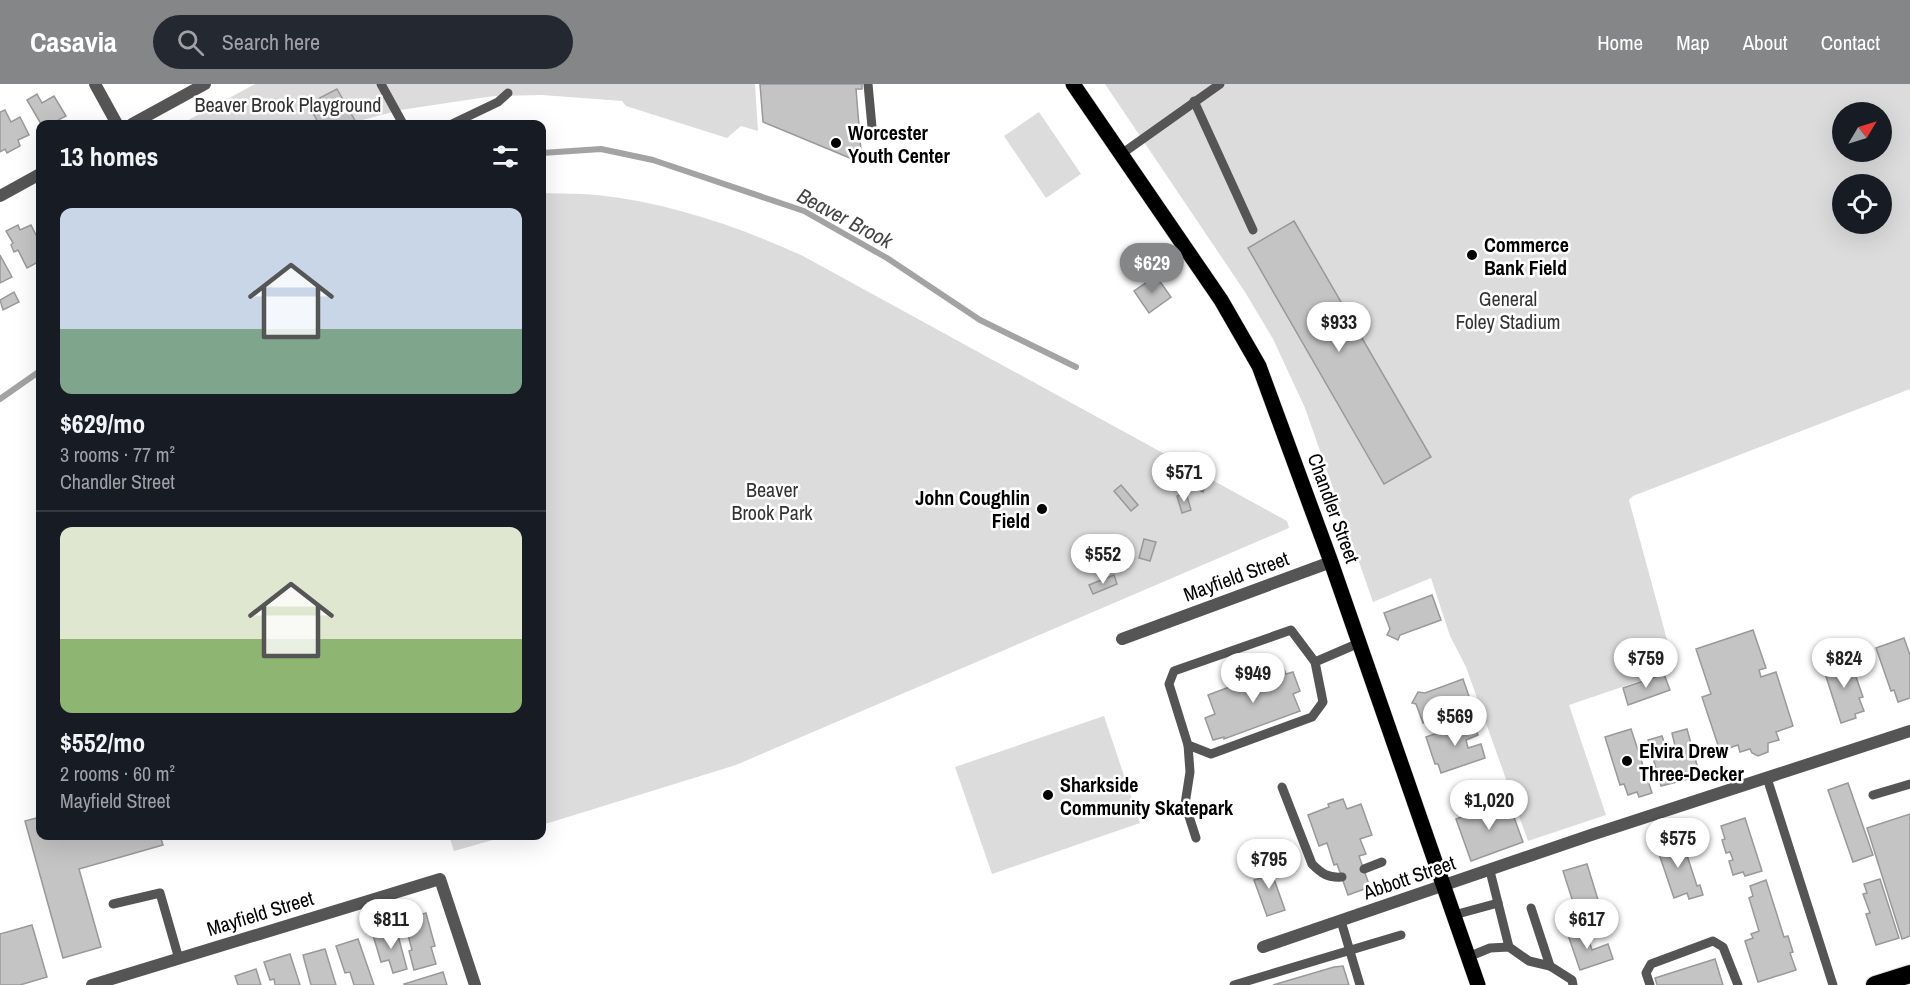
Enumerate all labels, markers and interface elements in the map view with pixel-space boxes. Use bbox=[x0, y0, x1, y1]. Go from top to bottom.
search box bbox=[153, 15, 573, 69]
text: Casavia bbox=[30, 23, 117, 61]
icon: search bbox=[174, 26, 207, 59]
text: Search here bbox=[222, 27, 320, 57]
text: Home bbox=[1597, 28, 1643, 57]
text: Map bbox=[1676, 28, 1710, 57]
text: About bbox=[1743, 28, 1788, 57]
text: Contact bbox=[1821, 28, 1880, 57]
park label: Beaver Brook Playground bbox=[195, 91, 381, 118]
north arrow bbox=[1832, 102, 1892, 162]
map controls bbox=[1832, 102, 1892, 234]
place label: Worcester Youth Center bbox=[848, 119, 950, 169]
marker: Worcester Youth Center bbox=[829, 136, 843, 150]
text: 13 homes bbox=[60, 139, 158, 174]
icon: filters bbox=[489, 140, 522, 173]
button: locate bbox=[1832, 174, 1892, 234]
water label: Beaver Brook bbox=[792, 181, 899, 256]
place label: Commerce Bank Field bbox=[1484, 231, 1569, 281]
pin: $629 bbox=[1116, 243, 1188, 294]
icon: home bbox=[237, 247, 345, 355]
marker: Commerce Bank Field bbox=[1465, 248, 1479, 262]
text: $629 bbox=[1134, 249, 1170, 276]
park label: General Foley Stadium bbox=[1456, 285, 1560, 335]
pin: $933 bbox=[1303, 302, 1375, 353]
text: $933 bbox=[1321, 308, 1357, 335]
text: $629/mo bbox=[60, 406, 145, 441]
text: 3 rooms · 77 m² bbox=[60, 441, 175, 468]
street label: Chandler Street bbox=[1302, 449, 1366, 567]
pin: $571 bbox=[1148, 452, 1220, 503]
text: $571 bbox=[1166, 458, 1202, 485]
text: Chandler Street bbox=[60, 468, 175, 495]
park label: Beaver Brook Park bbox=[731, 476, 813, 526]
place label: John Coughlin Field bbox=[915, 484, 1030, 534]
marker: John Coughlin Field bbox=[1035, 502, 1049, 516]
pin: $552 bbox=[1067, 534, 1139, 585]
text: $552 bbox=[1085, 540, 1121, 567]
street label: Mayfield Street bbox=[1180, 544, 1293, 608]
icon: home bbox=[237, 566, 345, 674]
pin: $759 bbox=[1610, 638, 1682, 689]
pin: $824 bbox=[1808, 638, 1880, 689]
text: $759 bbox=[1628, 644, 1664, 671]
text: $824 bbox=[1826, 644, 1862, 671]
pin: $949 bbox=[1217, 653, 1289, 704]
text: $949 bbox=[1235, 659, 1271, 686]
pin: $569 bbox=[1419, 696, 1491, 747]
text: $569 bbox=[1437, 702, 1473, 729]
text: $552/mo bbox=[60, 725, 145, 760]
place label: Elvira Drew Three-Decker bbox=[1639, 737, 1744, 787]
marker: Elvira Drew Three-Decker bbox=[1620, 754, 1634, 768]
text: 2 rooms · 60 m² bbox=[60, 760, 175, 787]
place label: Sharkside Community Skatepark bbox=[1060, 771, 1234, 821]
pin: $1,020 bbox=[1440, 780, 1538, 831]
text: $1,020 bbox=[1464, 786, 1514, 813]
text: Mayfield Street bbox=[60, 787, 170, 814]
marker: Sharkside Community Skatepark bbox=[1041, 788, 1055, 802]
pin: $575 bbox=[1642, 818, 1714, 869]
text: $575 bbox=[1660, 824, 1696, 851]
pin: $795 bbox=[1233, 839, 1305, 890]
text: $795 bbox=[1251, 845, 1287, 872]
street label: Abbott Street bbox=[1358, 849, 1459, 906]
street label: Mayfield Street bbox=[203, 884, 317, 942]
pin: $811 bbox=[355, 899, 427, 950]
pin: $617 bbox=[1551, 899, 1623, 950]
text: $811 bbox=[373, 905, 409, 932]
text: $617 bbox=[1569, 905, 1605, 932]

